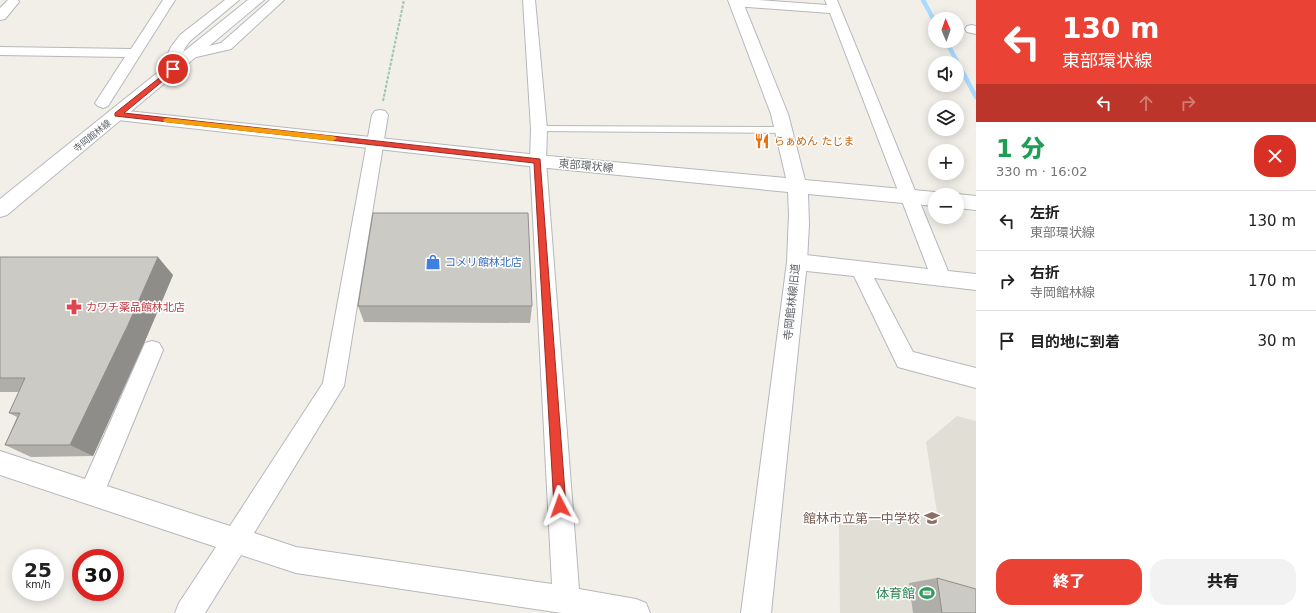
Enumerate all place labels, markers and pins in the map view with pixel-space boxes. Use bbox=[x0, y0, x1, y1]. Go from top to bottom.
pin bbox=[156, 52, 190, 86]
restaurant icon: らぁめん たじま bbox=[753, 132, 771, 150]
place label: らぁめん たじま bbox=[774, 135, 855, 148]
shop icon: コメリ館林北店 bbox=[424, 253, 442, 271]
place label: コメリ館林北店 bbox=[445, 256, 522, 269]
pharmacy icon: カワチ薬品館林北店 bbox=[65, 298, 83, 316]
place label: カワチ薬品館林北店 bbox=[86, 301, 185, 314]
school or university icon: 館林市立第一中学校 bbox=[923, 509, 941, 527]
place label: 館林市立第一中学校 bbox=[803, 511, 920, 526]
sports icon: 体育館 bbox=[918, 584, 936, 602]
place label: 体育館 bbox=[876, 586, 915, 601]

